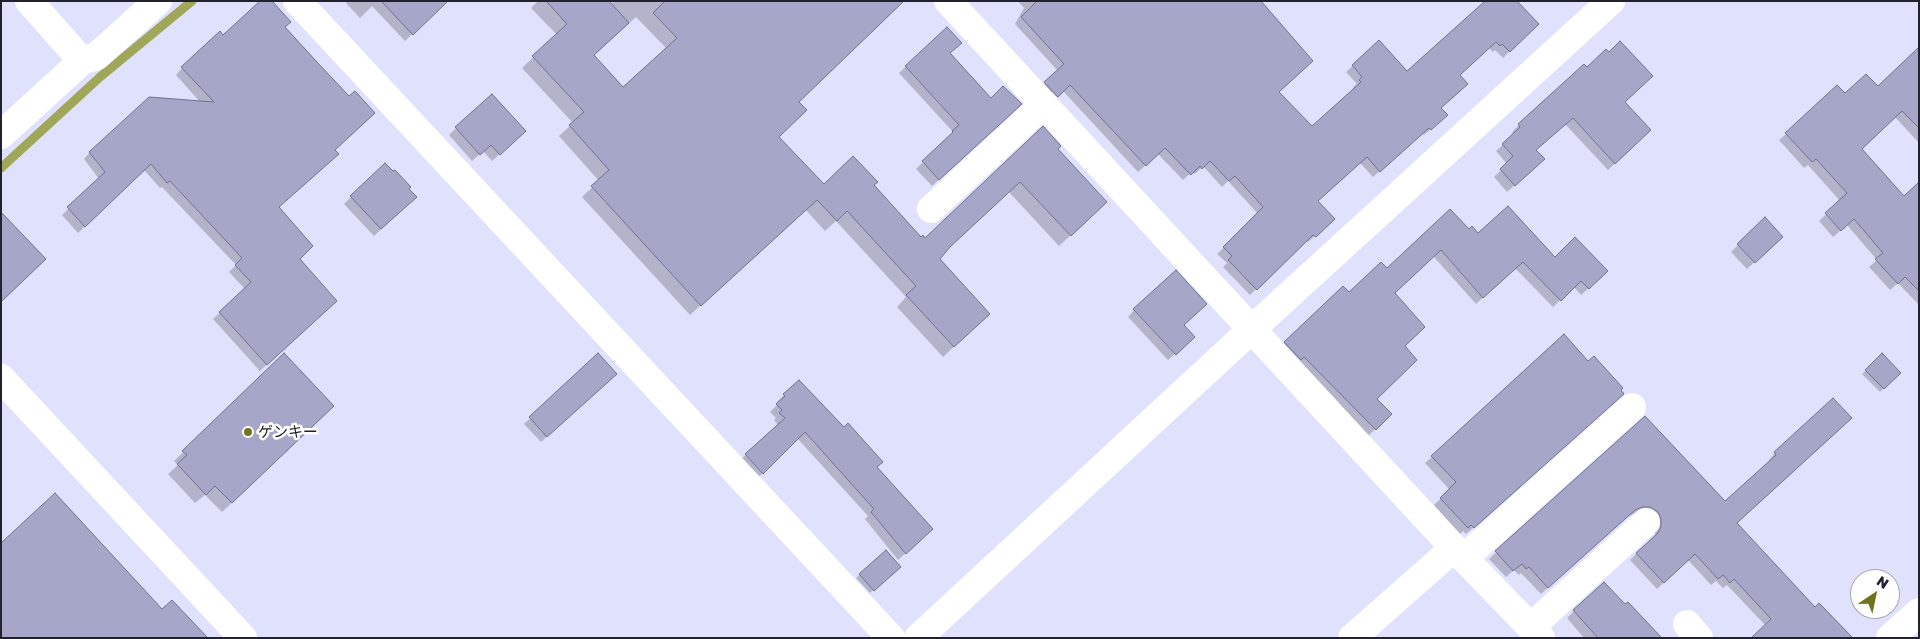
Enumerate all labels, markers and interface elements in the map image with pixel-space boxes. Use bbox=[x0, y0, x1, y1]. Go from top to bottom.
place label: ゲンキー bbox=[258, 423, 318, 441]
marker: ゲンキー bbox=[242, 426, 254, 438]
north arrow bbox=[1850, 569, 1900, 619]
text: N bbox=[1874, 572, 1892, 592]

